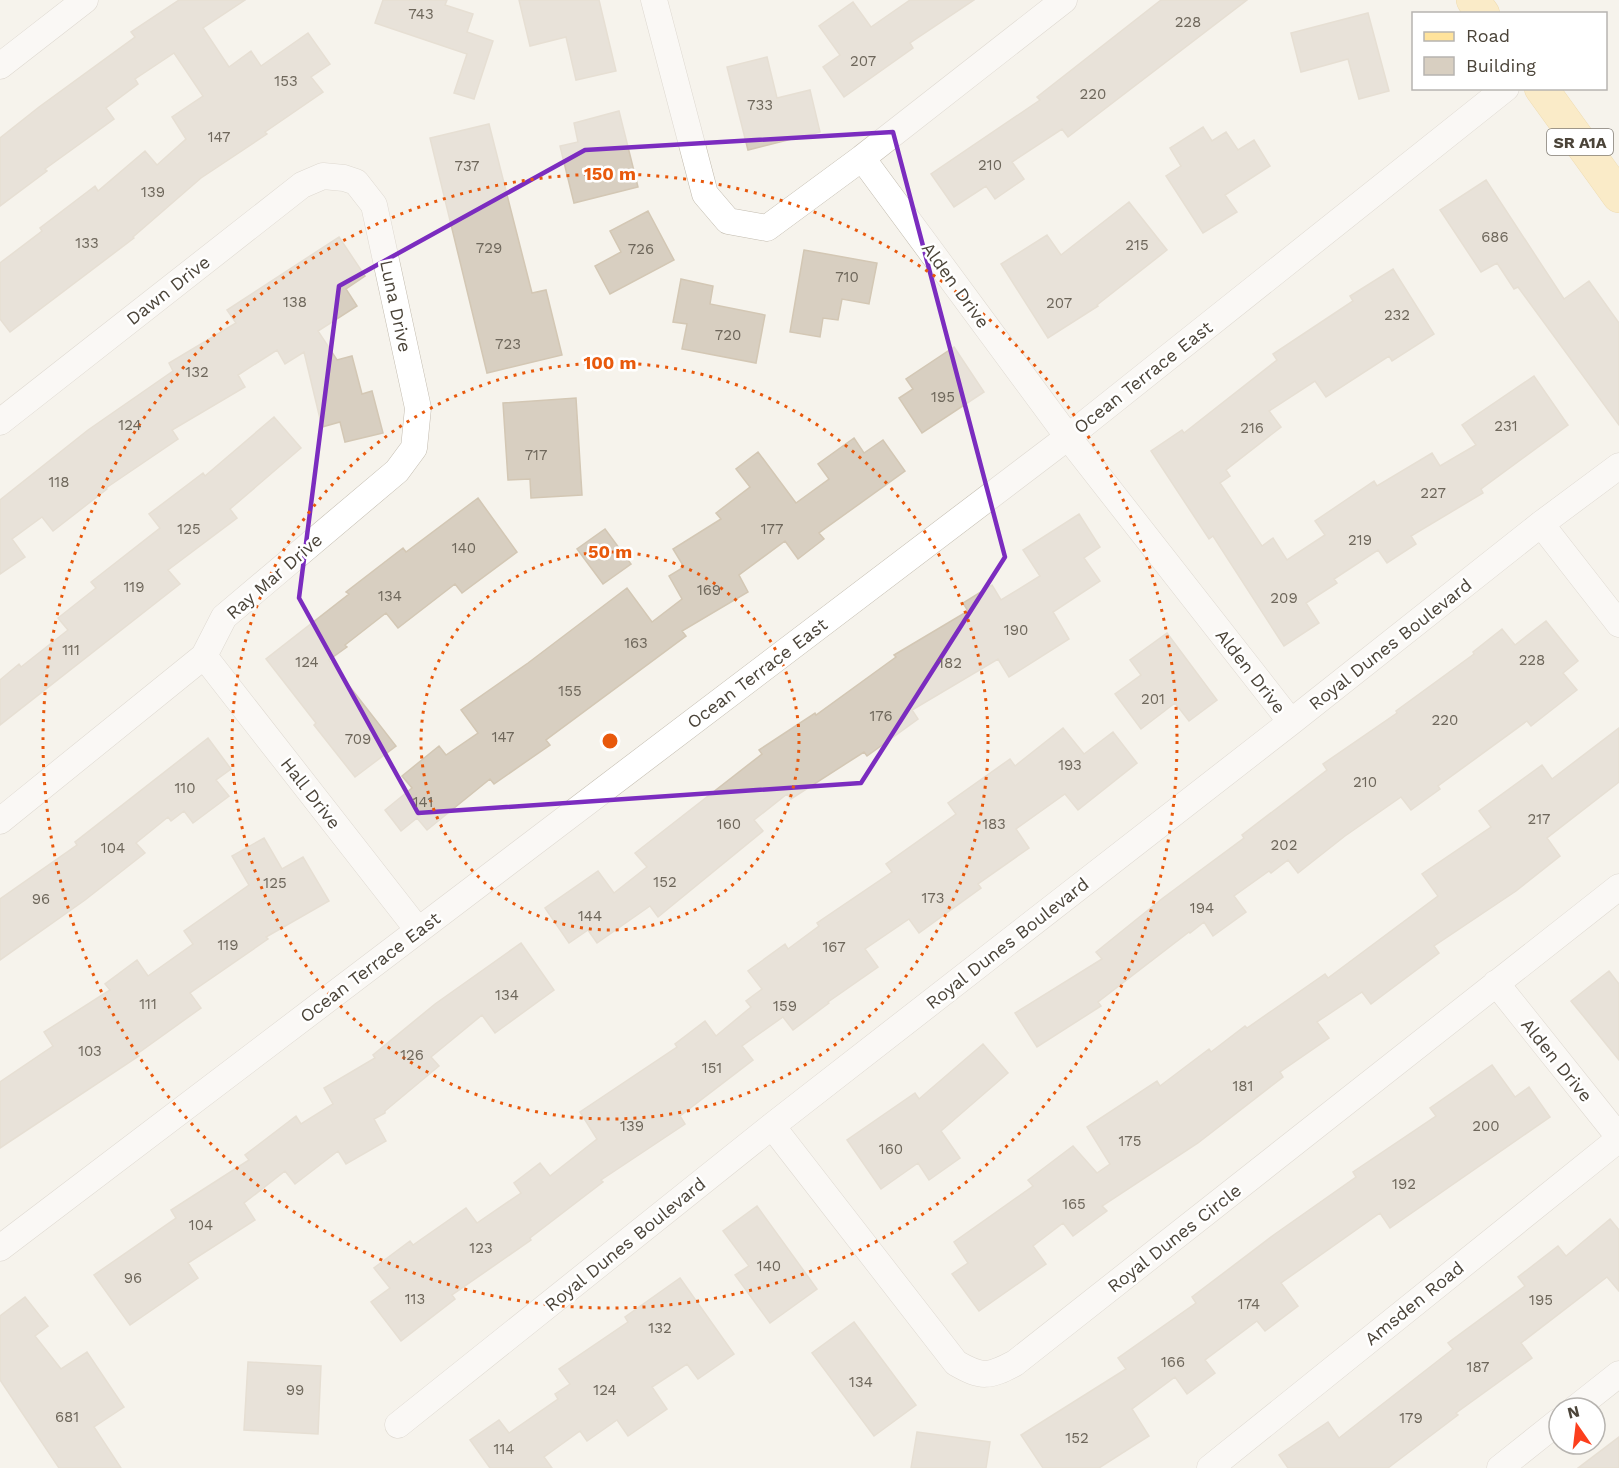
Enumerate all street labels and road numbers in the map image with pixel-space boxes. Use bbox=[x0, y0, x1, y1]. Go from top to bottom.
road number: SR A1A bbox=[1547, 129, 1613, 155]
street label: Alden Drive bbox=[918, 238, 994, 332]
street label: Dawn Drive bbox=[122, 251, 214, 329]
street label: Luna Drive bbox=[376, 258, 416, 354]
street label: Ocean Terrace East bbox=[1070, 316, 1217, 438]
street label: Ray Mar Drive bbox=[222, 529, 326, 623]
street label: Royal Dunes Boulevard bbox=[1304, 574, 1476, 714]
street label: Ocean Terrace East bbox=[683, 613, 832, 733]
street label: Alden Drive bbox=[1212, 625, 1290, 717]
street label: Hall Drive bbox=[277, 753, 345, 833]
street label: Royal Dunes Boulevard bbox=[921, 873, 1093, 1013]
street label: Ocean Terrace East bbox=[296, 907, 445, 1027]
street label: Alden Drive bbox=[1517, 1014, 1597, 1106]
street label: Royal Dunes Boulevard bbox=[540, 1173, 710, 1315]
street label: Royal Dunes Circle bbox=[1103, 1179, 1245, 1297]
street label: Amsden Road bbox=[1360, 1257, 1468, 1349]

